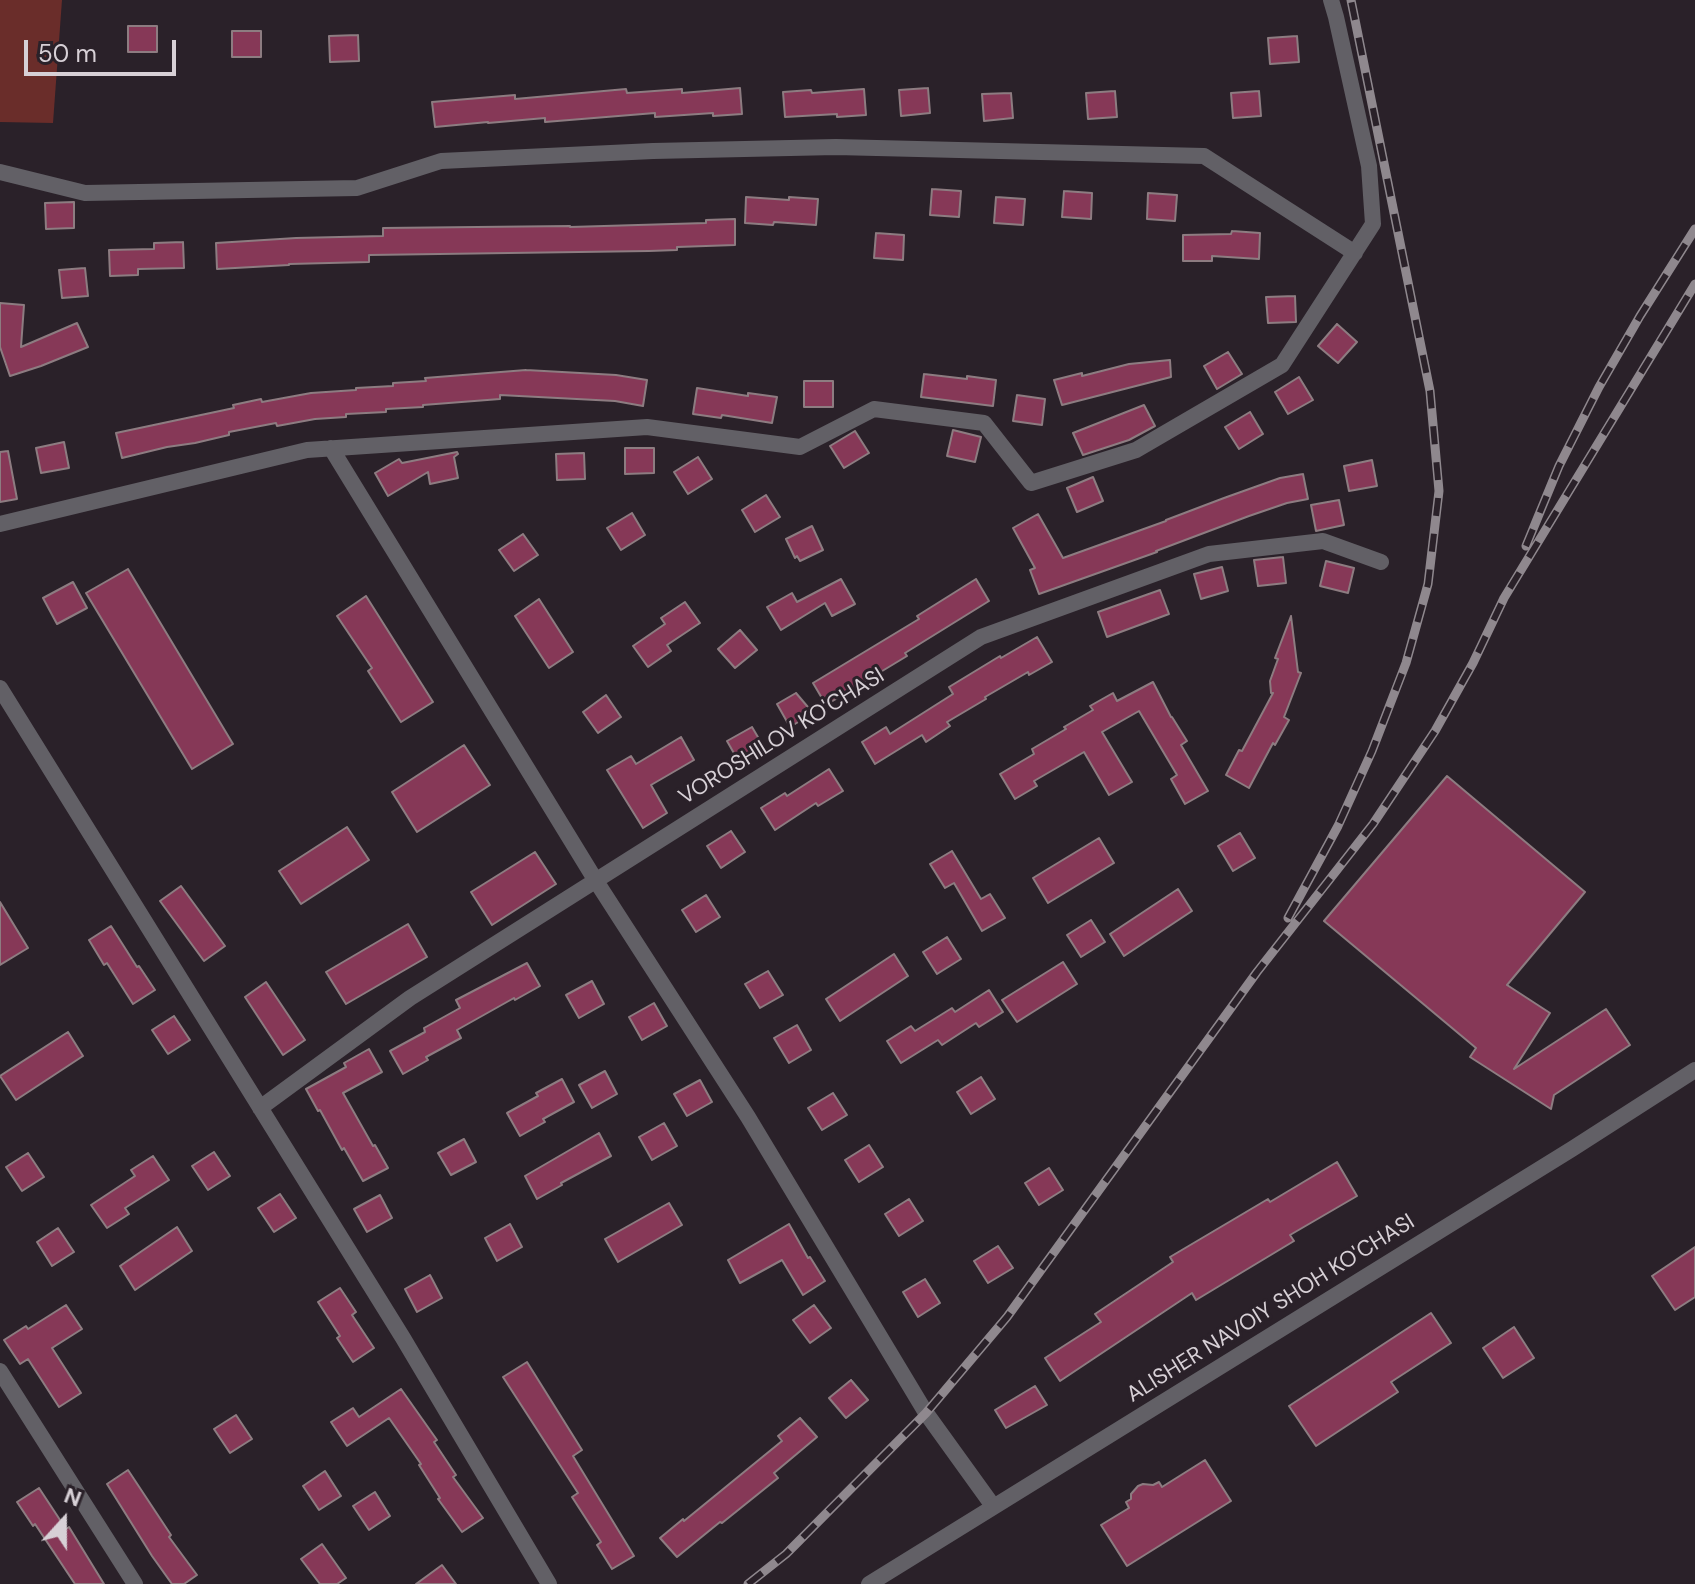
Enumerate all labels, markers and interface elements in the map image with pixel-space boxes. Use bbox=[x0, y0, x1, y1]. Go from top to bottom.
scale bar bbox=[28, 24, 180, 74]
text: 50 m bbox=[38, 38, 97, 69]
street label: VOROSHILOV KO'CHASI bbox=[674, 663, 890, 811]
street label: ALISHER NAVOIY SHOH KO'CHASI bbox=[1122, 1209, 1420, 1409]
north arrow bbox=[24, 1480, 104, 1560]
text: N bbox=[60, 1481, 85, 1514]

